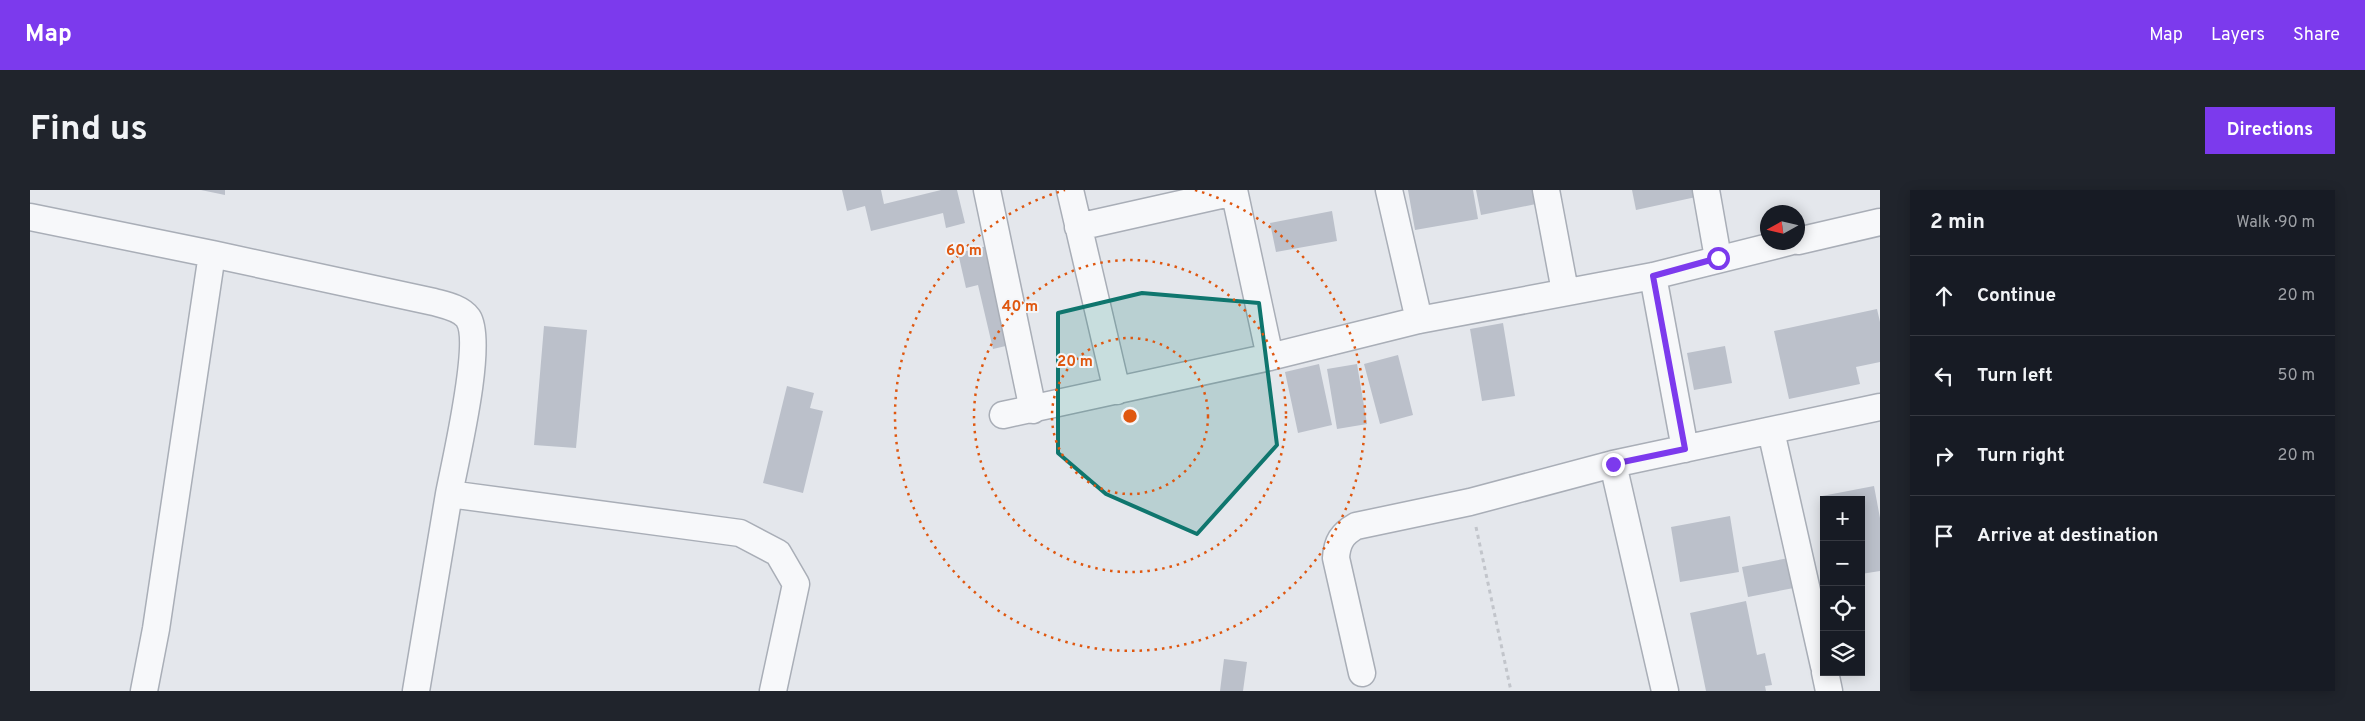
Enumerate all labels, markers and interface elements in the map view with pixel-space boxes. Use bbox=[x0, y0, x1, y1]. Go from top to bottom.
text: Map bbox=[25, 20, 72, 50]
text: Map bbox=[2149, 24, 2183, 47]
text: Layers bbox=[2211, 24, 2265, 47]
text: Share bbox=[2293, 24, 2340, 47]
button: Directions bbox=[2205, 107, 2335, 154]
text: Find us bbox=[30, 108, 148, 152]
north arrow bbox=[1760, 205, 1805, 250]
text: 2 min bbox=[1930, 209, 1985, 236]
text: Walk · 90 m bbox=[2236, 213, 2315, 233]
text: 60 m bbox=[946, 242, 982, 261]
route start bbox=[1707, 247, 1730, 270]
icon: ahead bbox=[1930, 282, 1958, 310]
text: Continue bbox=[1977, 284, 2056, 308]
text: 20 m bbox=[2278, 286, 2315, 306]
text: 40 m bbox=[1002, 298, 1038, 317]
text: 20 m bbox=[1057, 353, 1093, 372]
icon: left bbox=[1930, 362, 1958, 390]
text: Turn left bbox=[1977, 364, 2053, 388]
text: 50 m bbox=[2278, 366, 2315, 386]
centre of rings bbox=[1121, 407, 1139, 425]
icon: right bbox=[1930, 442, 1958, 470]
text: Turn right bbox=[1977, 444, 2065, 468]
text: 20 m bbox=[2278, 446, 2315, 466]
route end bbox=[1602, 453, 1625, 476]
map controls bbox=[1820, 496, 1865, 676]
button: + bbox=[1820, 496, 1865, 541]
icon: arrive bbox=[1930, 522, 1958, 550]
text: Arrive at destination bbox=[1977, 524, 2158, 548]
button: − bbox=[1820, 541, 1865, 586]
button: locate bbox=[1820, 586, 1865, 631]
button: layers bbox=[1820, 631, 1865, 676]

